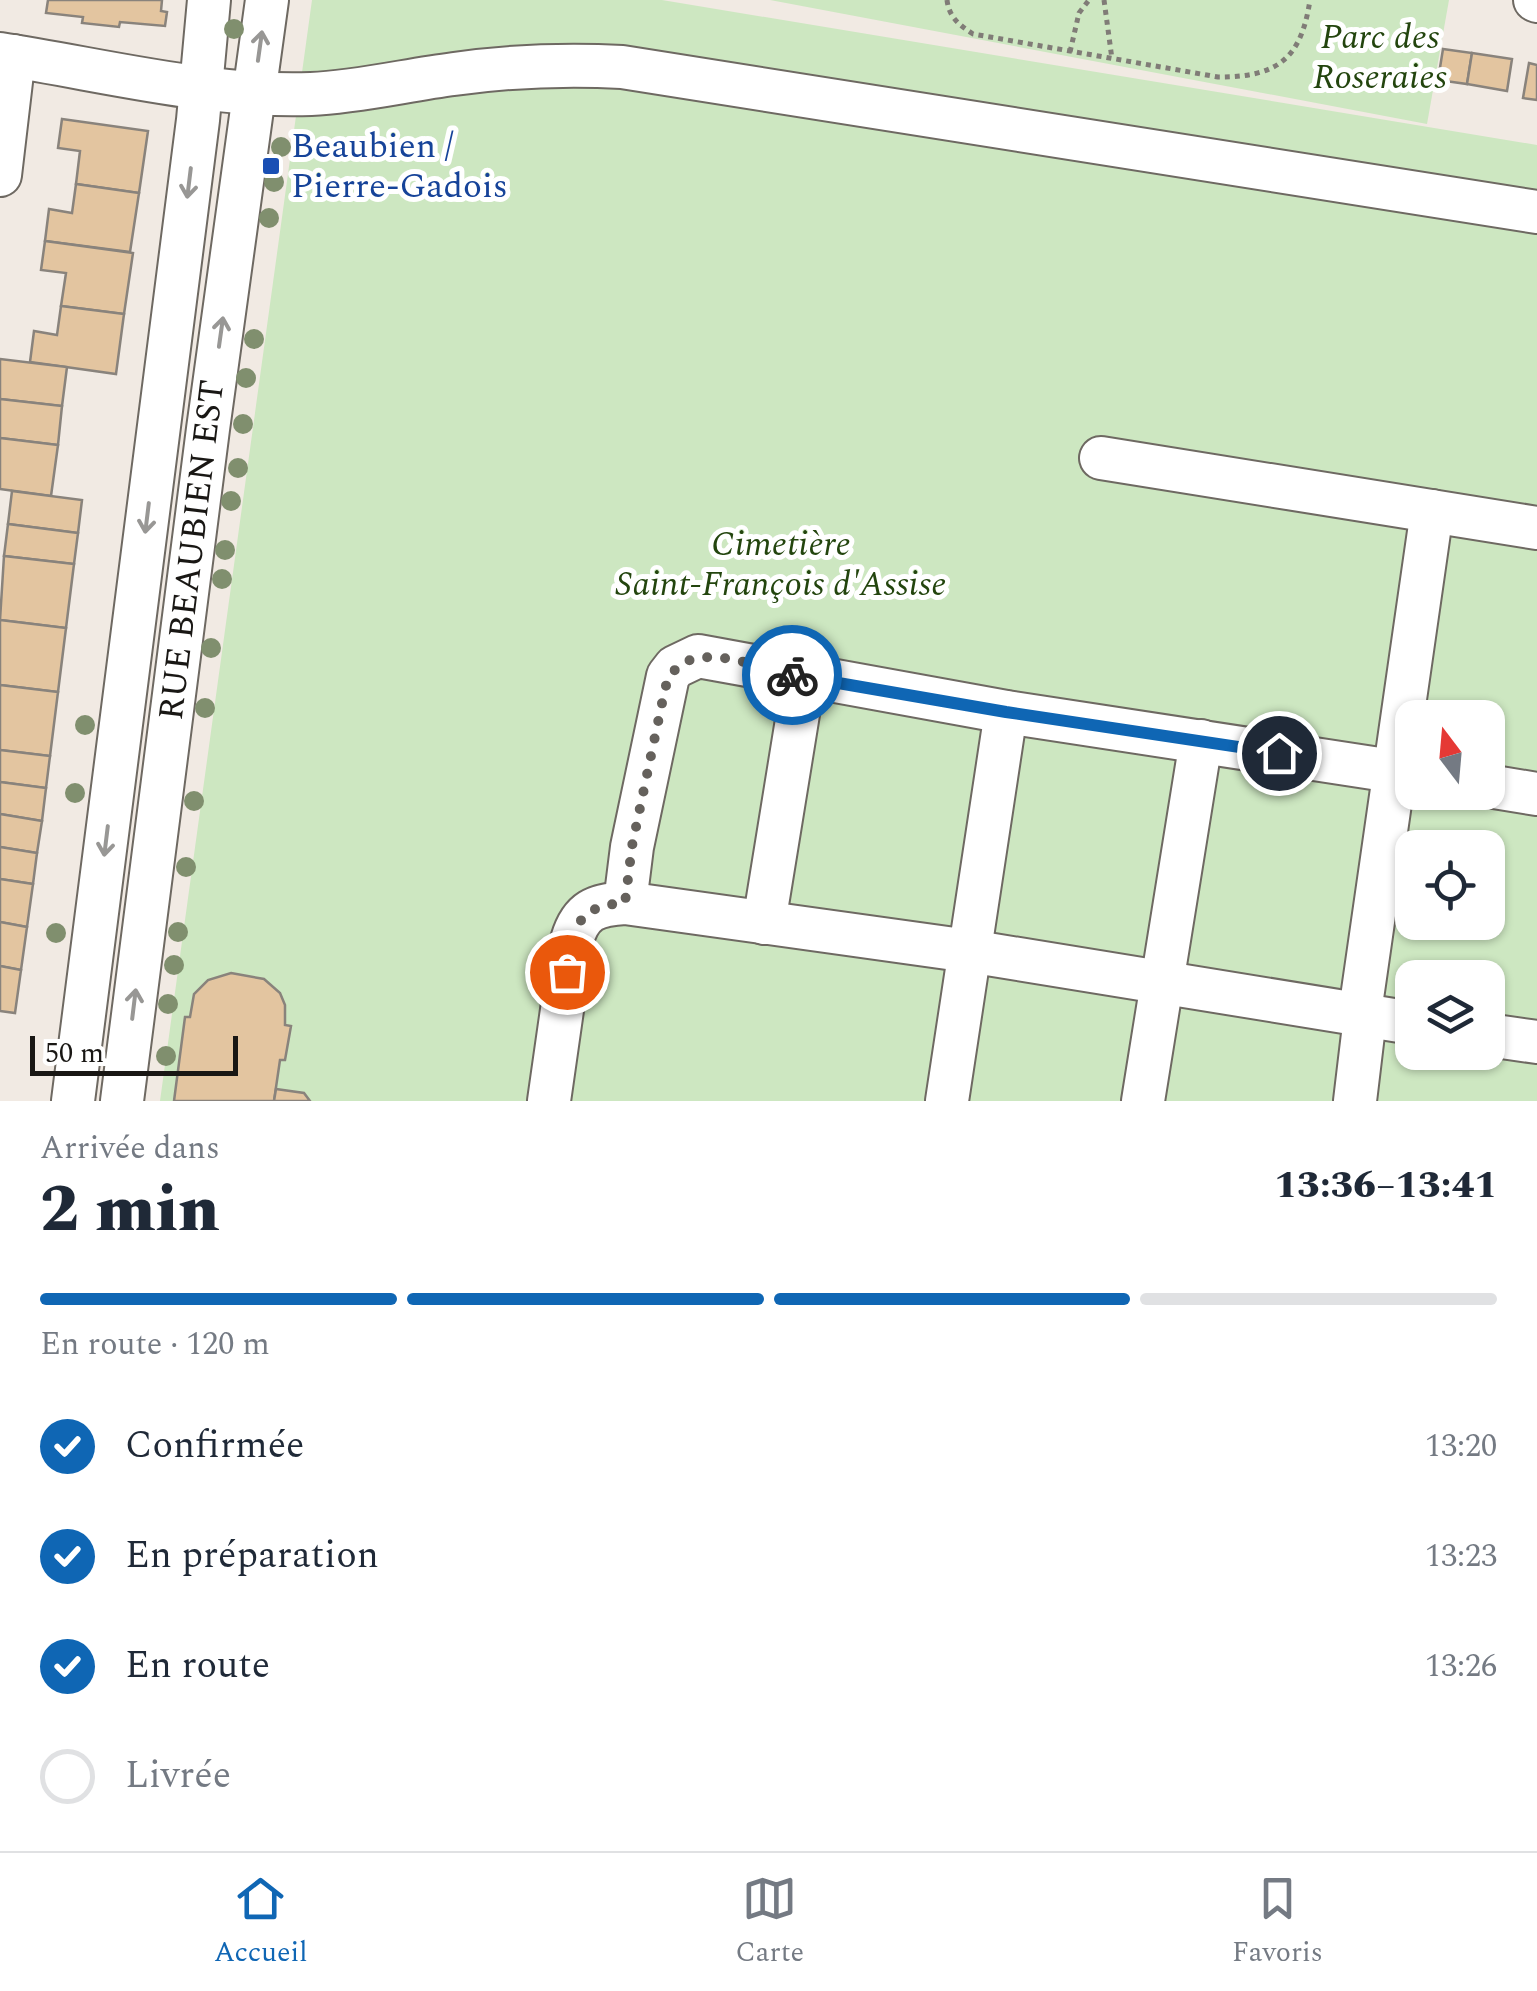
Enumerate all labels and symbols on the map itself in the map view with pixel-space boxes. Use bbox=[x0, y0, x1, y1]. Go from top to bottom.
park label: Parc des Roseraies bbox=[1313, 11, 1447, 104]
one-way arrow bbox=[252, 31, 270, 63]
place label: Beaubien / Pierre-Gadois bbox=[291, 120, 508, 213]
marker: Beaubien / Pierre-Gadois bbox=[260, 155, 282, 177]
one-way arrow bbox=[180, 166, 198, 199]
one-way arrow bbox=[212, 317, 231, 349]
street label: RUE BEAUBIEN EST bbox=[145, 377, 239, 723]
one-way arrow bbox=[137, 502, 155, 534]
park label: Cimetière Saint-François d'Assise bbox=[615, 518, 947, 611]
courier bbox=[742, 625, 842, 725]
north arrow bbox=[1395, 700, 1505, 810]
pin bbox=[1237, 711, 1322, 796]
one-way arrow bbox=[96, 824, 115, 857]
pin bbox=[525, 930, 610, 1015]
one-way arrow bbox=[125, 989, 144, 1021]
scale bar bbox=[30, 1031, 238, 1076]

